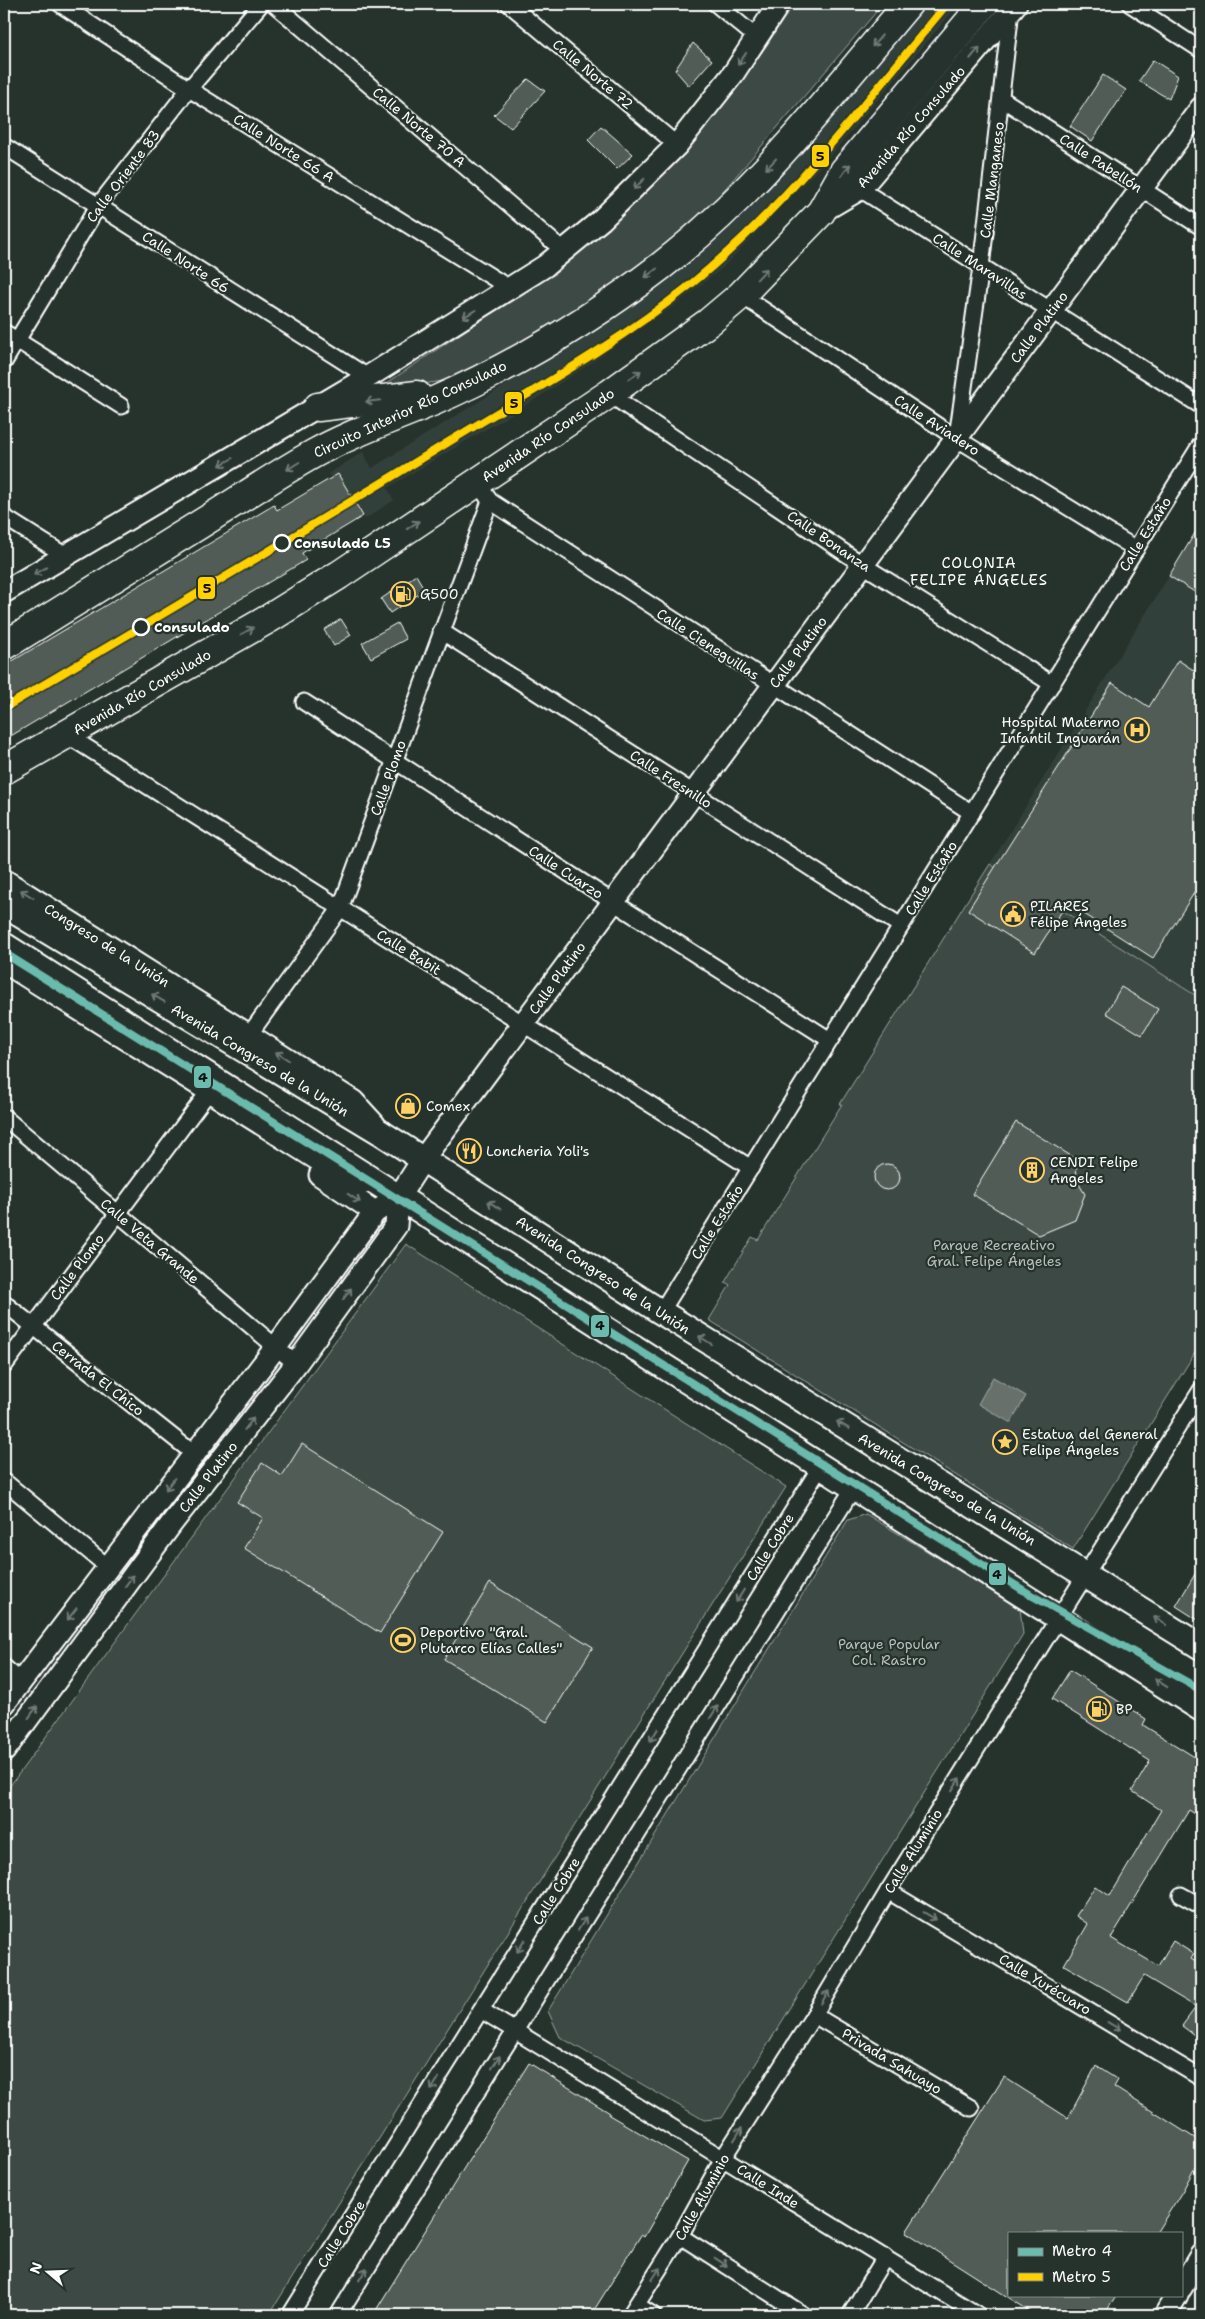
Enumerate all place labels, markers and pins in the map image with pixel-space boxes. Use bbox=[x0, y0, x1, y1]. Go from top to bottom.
marker: Consulado L5 bbox=[273, 534, 291, 552]
place label: Consulado L5 bbox=[294, 534, 391, 552]
fuel station icon: G500 bbox=[390, 581, 416, 607]
place label: G500 bbox=[420, 585, 459, 603]
marker: Consulado bbox=[132, 618, 150, 636]
place label: Consulado bbox=[154, 618, 230, 636]
place label: Hospital Materno Infantil Inguarán bbox=[1000, 713, 1120, 747]
hospital icon: Hospital Materno Infantil Inguarán bbox=[1124, 717, 1150, 743]
place label: PILARES Félipe Ángeles bbox=[1030, 897, 1127, 931]
public building icon: PILARES Félipe Ángeles bbox=[1000, 901, 1026, 927]
shop icon: Comex bbox=[395, 1093, 421, 1119]
place label: Comex bbox=[426, 1097, 470, 1115]
restaurant icon: Loncheria Yoli's bbox=[456, 1138, 482, 1164]
place label: Loncheria Yoli's bbox=[486, 1142, 590, 1160]
place label: CENDI Felipe Angeles bbox=[1050, 1153, 1138, 1187]
building icon: CENDI Felipe Angeles bbox=[1019, 1157, 1045, 1183]
place label: Estatua del General Felipe Ángeles bbox=[1022, 1425, 1158, 1459]
place icon: Estatua del General Felipe Ángeles bbox=[992, 1429, 1018, 1455]
place label: Deportivo "Gral. Plutarco Elías Calles" bbox=[420, 1623, 562, 1657]
sports icon: Deportivo "Gral. Plutarco Elías Calles" bbox=[390, 1627, 416, 1653]
fuel station icon: BP bbox=[1086, 1696, 1112, 1722]
place label: BP bbox=[1116, 1700, 1133, 1718]

